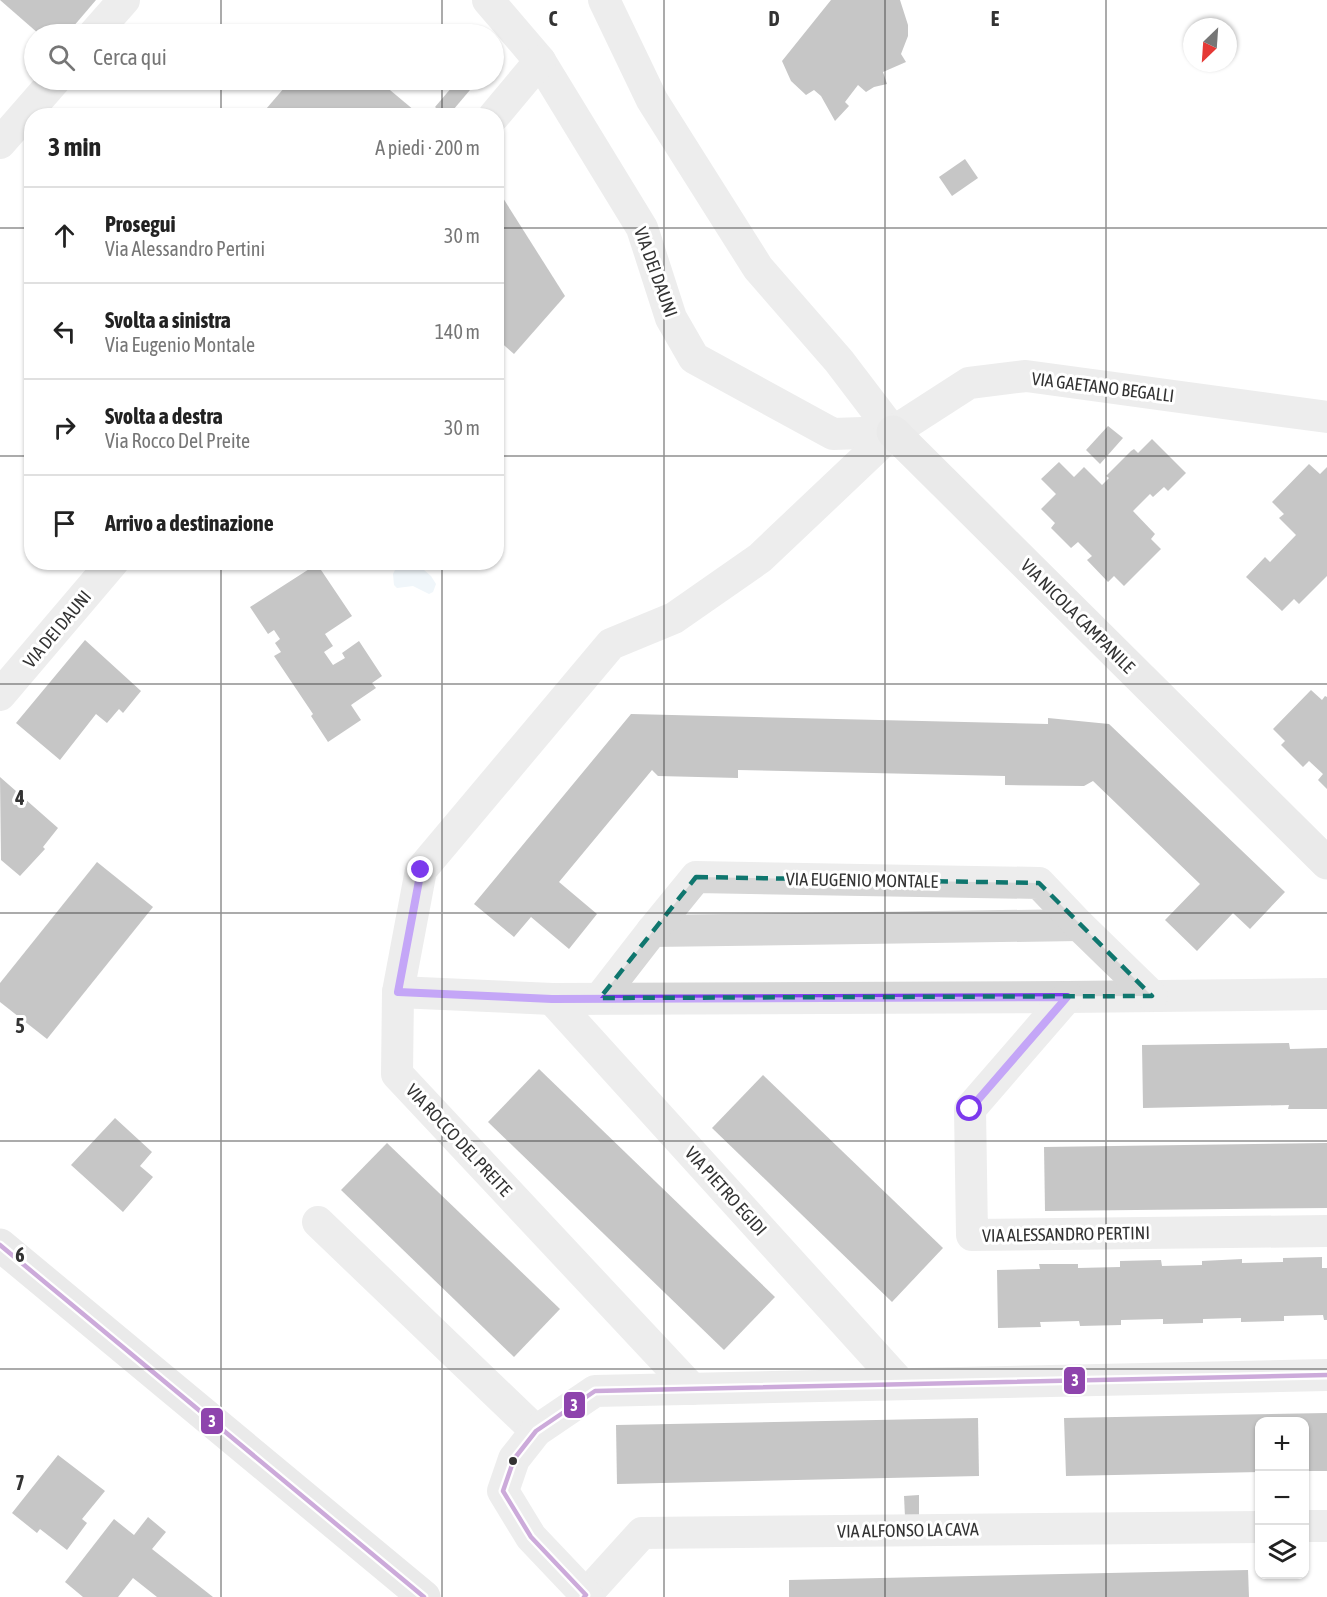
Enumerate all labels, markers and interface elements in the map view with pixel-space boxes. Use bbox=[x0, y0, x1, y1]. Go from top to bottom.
text: C bbox=[549, 7, 558, 30]
text: D bbox=[768, 7, 780, 30]
text: E bbox=[991, 7, 1000, 30]
north arrow bbox=[1183, 18, 1237, 72]
search box bbox=[24, 24, 504, 90]
icon: search bbox=[45, 41, 78, 74]
text: Cerca qui bbox=[93, 44, 167, 70]
text: 3 min bbox=[48, 132, 101, 162]
text: A piedi · 200 m bbox=[375, 136, 480, 159]
text: Prosegui bbox=[105, 211, 176, 237]
icon: ahead bbox=[48, 219, 81, 252]
text: 30 m bbox=[444, 224, 480, 247]
street label: VIA DEI DAUNI bbox=[630, 224, 682, 320]
text: Via Alessandro Pertini bbox=[105, 237, 265, 260]
text: Svolta a sinistra bbox=[105, 307, 231, 333]
icon: left bbox=[48, 315, 81, 348]
text: 140 m bbox=[435, 320, 480, 343]
text: Via Eugenio Montale bbox=[105, 333, 255, 356]
street label: VIA GAETANO BEGALLI bbox=[1031, 368, 1175, 406]
text: Svolta a destra bbox=[105, 403, 223, 429]
icon: right bbox=[48, 411, 81, 444]
text: 30 m bbox=[444, 416, 480, 439]
text: Via Rocco Del Preite bbox=[105, 429, 250, 452]
icon: arrive bbox=[48, 507, 81, 540]
text: Arrivo a destinazione bbox=[105, 510, 274, 536]
street label: VIA NICOLA CAMPANILE bbox=[1017, 555, 1139, 677]
street label: VIA DEI DAUNI bbox=[19, 586, 95, 672]
text: 4 bbox=[14, 786, 25, 809]
route end bbox=[407, 856, 433, 882]
street label: VIA EUGENIO MONTALE bbox=[786, 868, 939, 892]
text: 5 bbox=[15, 1014, 25, 1037]
street label: VIA ROCCO DEL PREITE bbox=[402, 1080, 516, 1201]
route start bbox=[956, 1095, 982, 1121]
street label: VIA PIETRO EGIDI bbox=[681, 1142, 771, 1240]
street label: VIA ALESSANDRO PERTINI bbox=[982, 1222, 1150, 1246]
text: 6 bbox=[15, 1243, 25, 1266]
line badge: 3 bbox=[1063, 1366, 1086, 1395]
text: 3 bbox=[1071, 1371, 1079, 1389]
line badge: 3 bbox=[563, 1391, 586, 1419]
text: 3 bbox=[570, 1396, 578, 1414]
line badge: 3 bbox=[200, 1407, 224, 1435]
text: 3 bbox=[208, 1412, 216, 1430]
map controls bbox=[1255, 1417, 1309, 1579]
button: + bbox=[1255, 1417, 1309, 1471]
unlabelled marker bbox=[507, 1455, 519, 1467]
text: 7 bbox=[15, 1471, 25, 1494]
button: − bbox=[1255, 1471, 1309, 1525]
street label: VIA ALFONSO LA CAVA bbox=[837, 1518, 979, 1542]
button: layers bbox=[1255, 1525, 1309, 1579]

